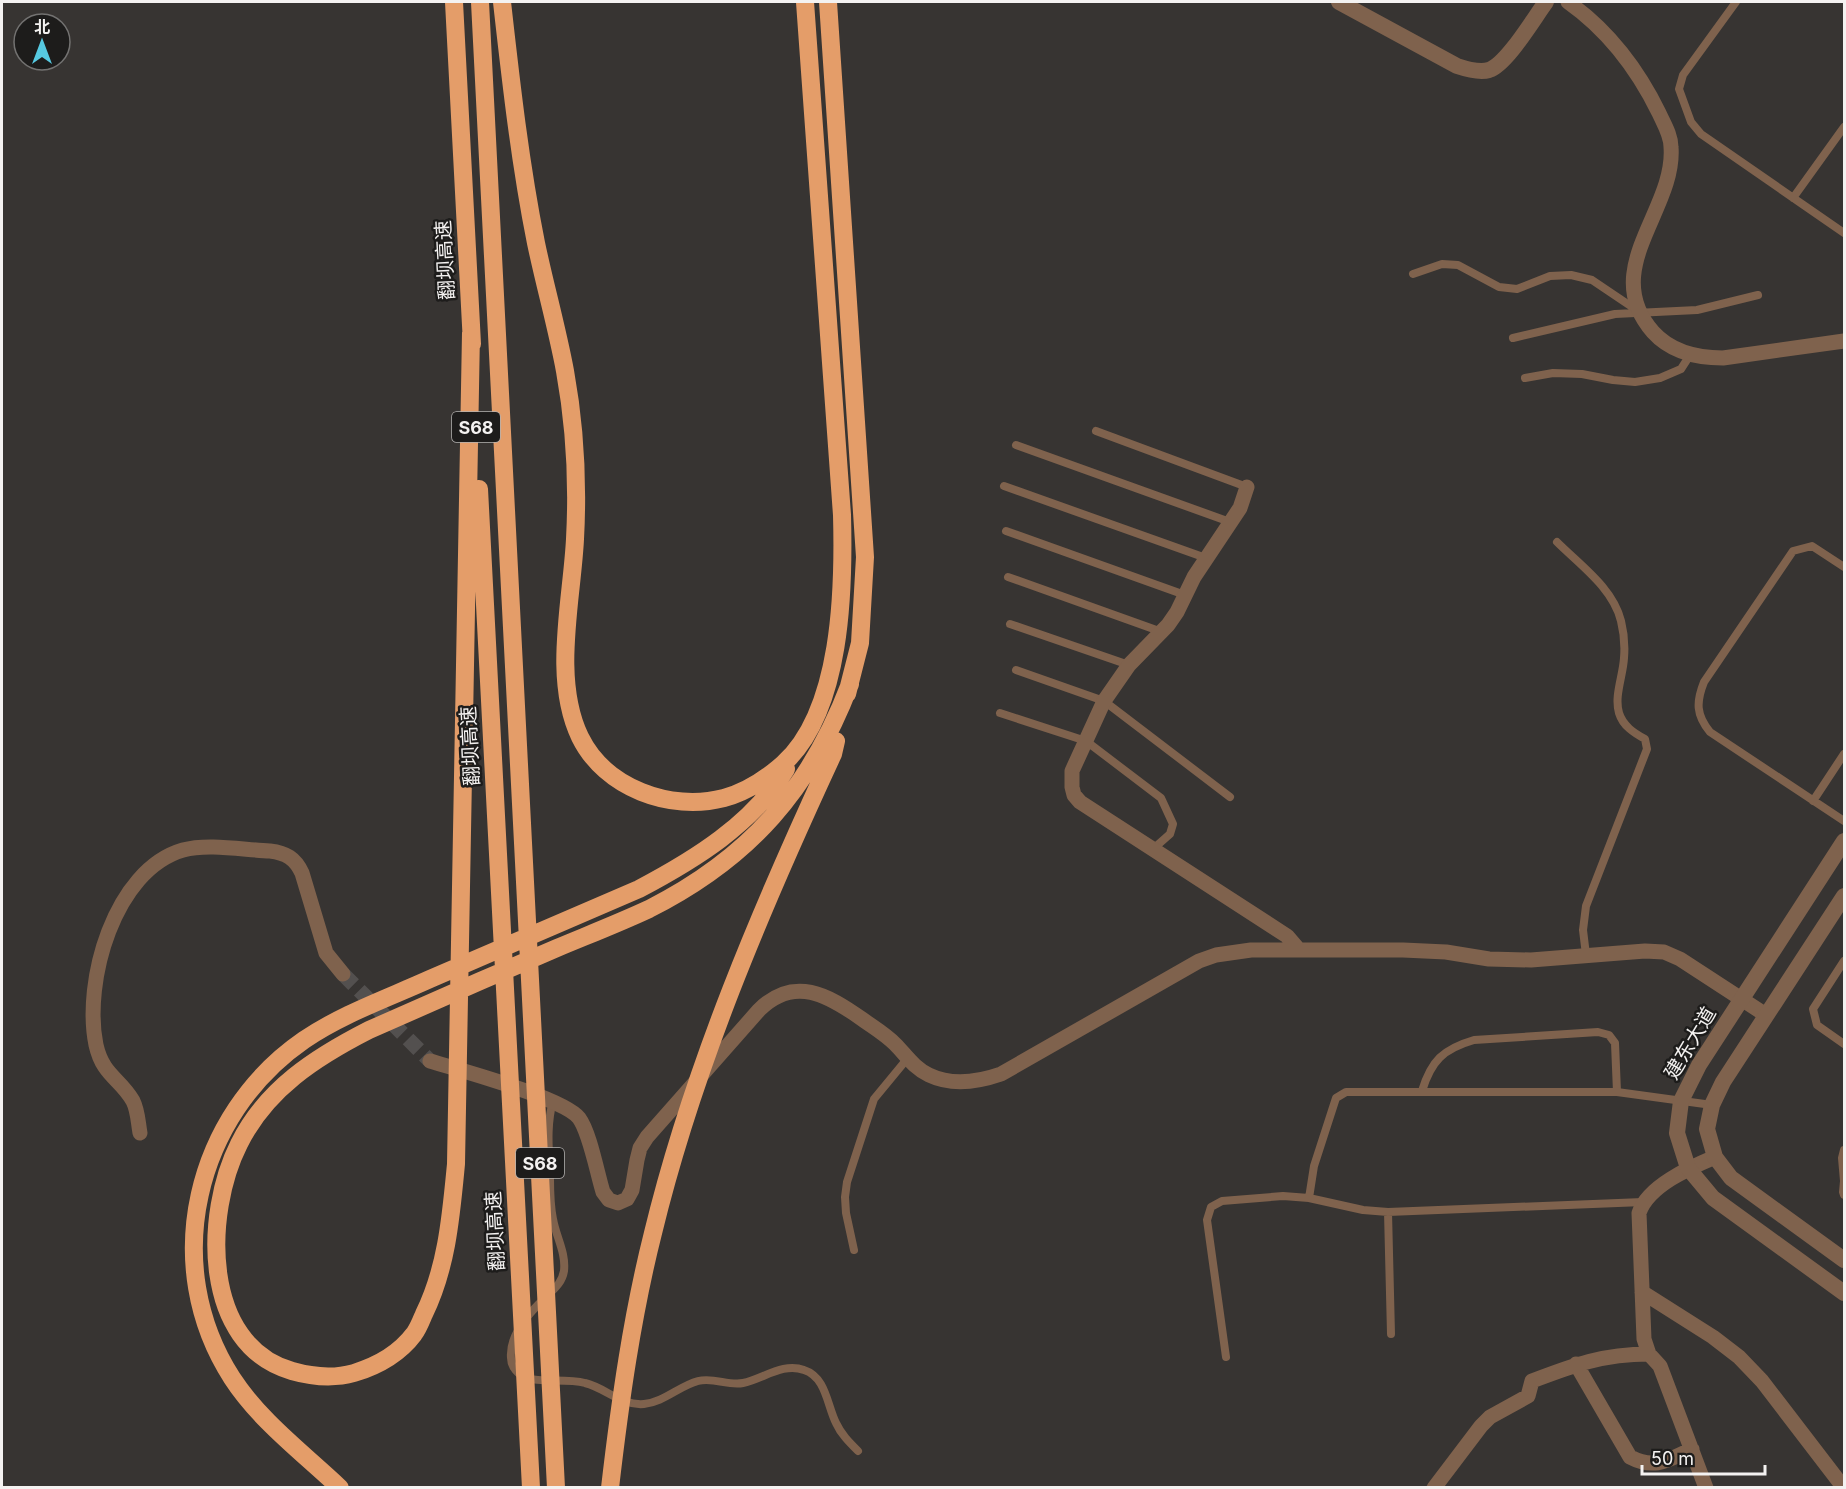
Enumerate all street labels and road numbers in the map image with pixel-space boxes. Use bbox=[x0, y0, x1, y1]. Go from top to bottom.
street label: 翻坝高速 bbox=[431, 219, 459, 301]
road number: S68 bbox=[452, 412, 500, 442]
street label: 翻坝高速 bbox=[456, 705, 484, 787]
street label: 建东大道 bbox=[1659, 1003, 1721, 1083]
road number: S68 bbox=[516, 1148, 564, 1178]
street label: 翻坝高速 bbox=[481, 1190, 509, 1272]

